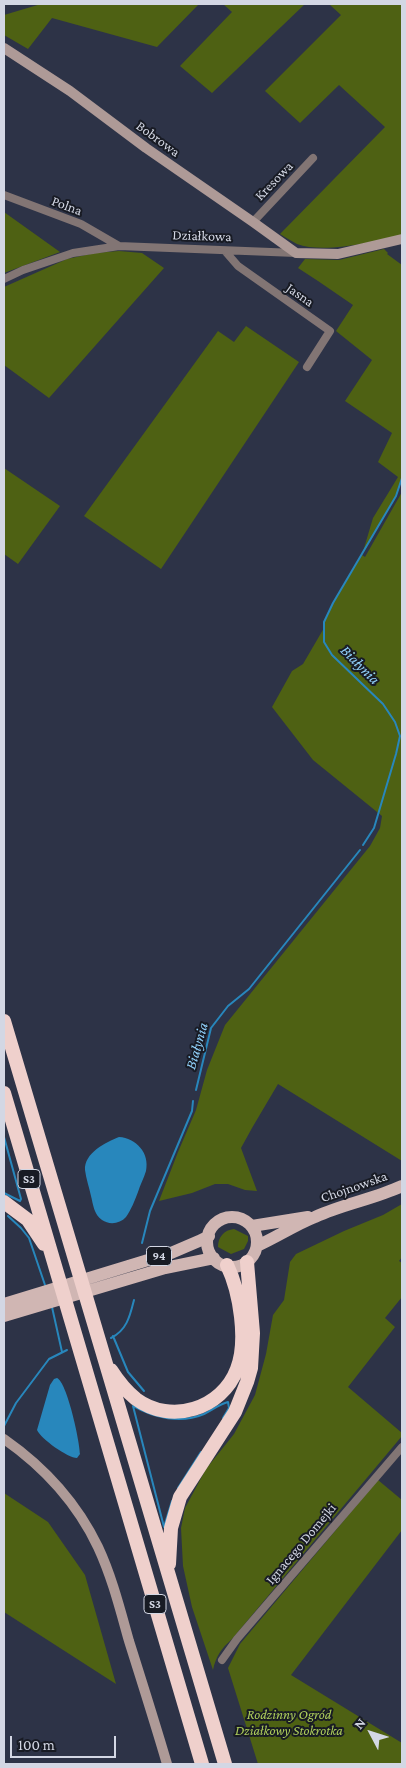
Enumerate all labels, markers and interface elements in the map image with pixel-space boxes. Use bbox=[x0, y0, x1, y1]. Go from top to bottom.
street label: Bobrowa bbox=[133, 117, 183, 161]
street label: Kresowa bbox=[251, 158, 297, 204]
street label: Polna bbox=[49, 193, 85, 219]
street label: Działkowa bbox=[172, 227, 232, 245]
street label: Jasna bbox=[283, 279, 317, 311]
water label: Białynia bbox=[337, 642, 383, 688]
water label: Białynia bbox=[182, 1021, 212, 1071]
street label: Chojnowska bbox=[318, 1168, 390, 1206]
road number: S3 bbox=[18, 1170, 40, 1188]
road number: 94 bbox=[146, 1246, 172, 1266]
street label: Ignacego Domejki bbox=[262, 1500, 340, 1588]
road number: S3 bbox=[144, 1595, 166, 1614]
park label: Rodzinny Ogród Działkowy Stokrotka bbox=[235, 1707, 343, 1740]
north arrow bbox=[346, 1708, 396, 1758]
text: N bbox=[350, 1715, 369, 1732]
scale bar bbox=[12, 1726, 119, 1758]
text: 100 m bbox=[18, 1737, 55, 1753]

